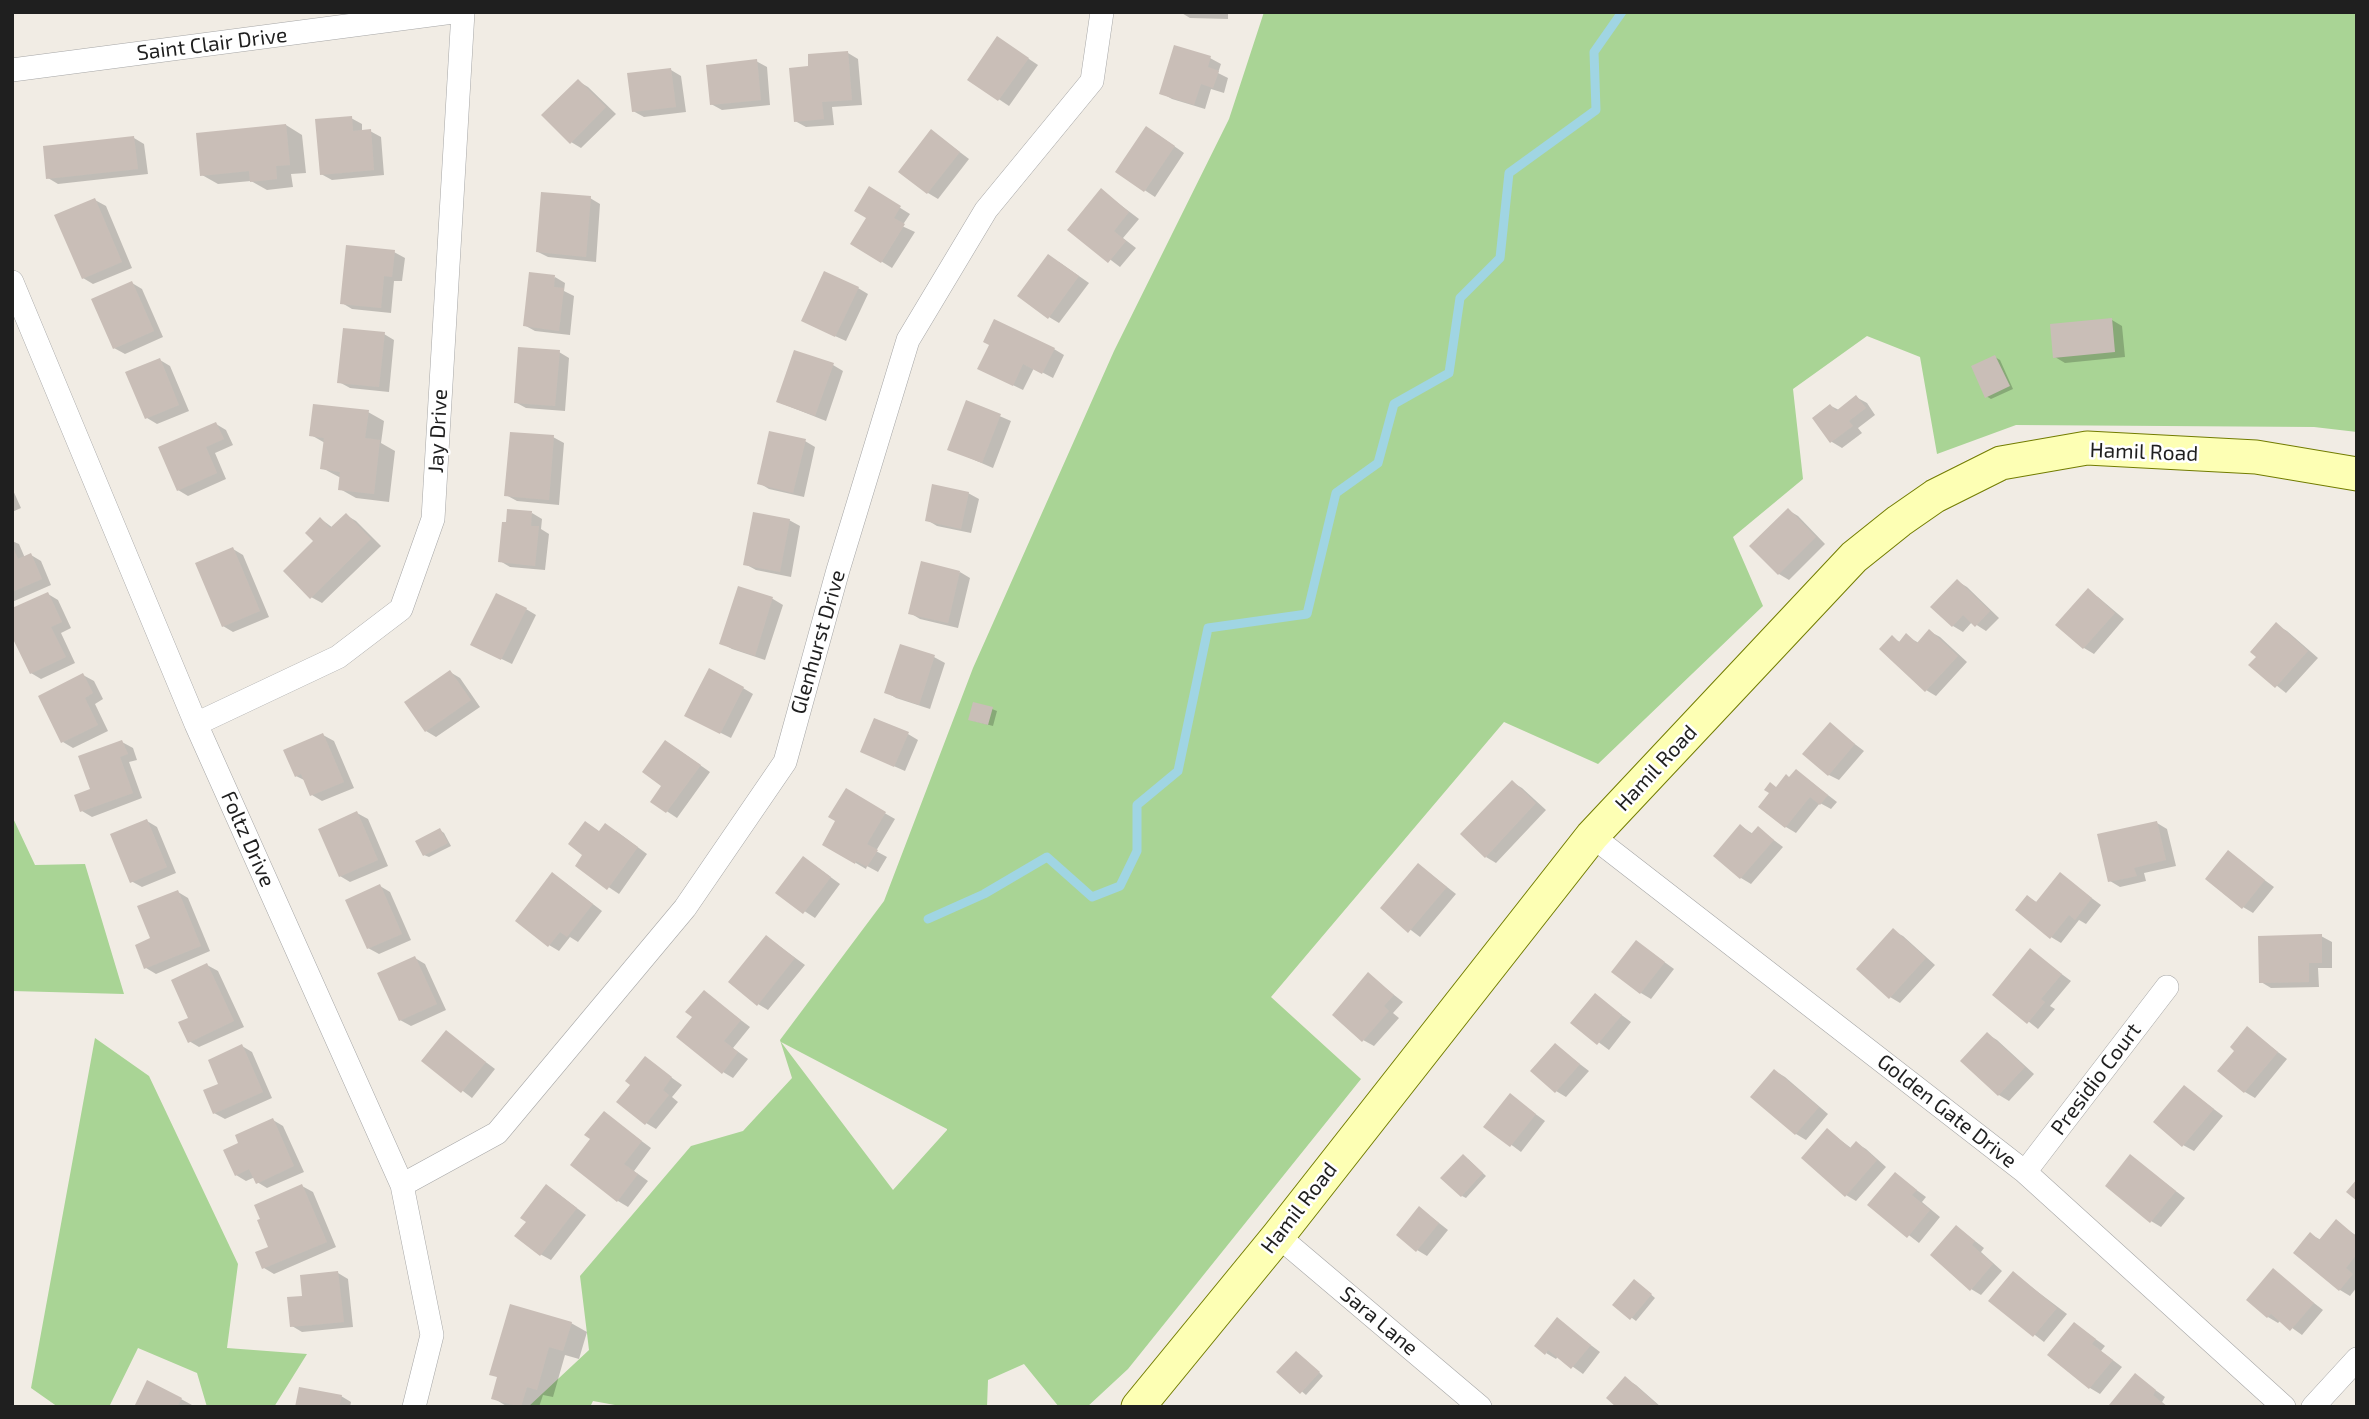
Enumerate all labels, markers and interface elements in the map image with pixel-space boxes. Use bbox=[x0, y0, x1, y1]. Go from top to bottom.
street label: Saint Clair Drive bbox=[135, 22, 289, 66]
street label: Jay Drive bbox=[423, 388, 453, 474]
street label: Hamil Road bbox=[2089, 438, 2199, 466]
street label: Glenhurst Drive bbox=[785, 567, 851, 717]
street label: Hamil Road bbox=[1610, 720, 1702, 816]
street label: Foltz Drive bbox=[216, 787, 280, 891]
street label: Presidio Court bbox=[2046, 1018, 2146, 1140]
street label: Golden Gate Drive bbox=[1872, 1049, 2022, 1173]
street label: Hamil Road bbox=[1256, 1158, 1342, 1258]
street label: Sara Lane bbox=[1335, 1281, 1423, 1361]

